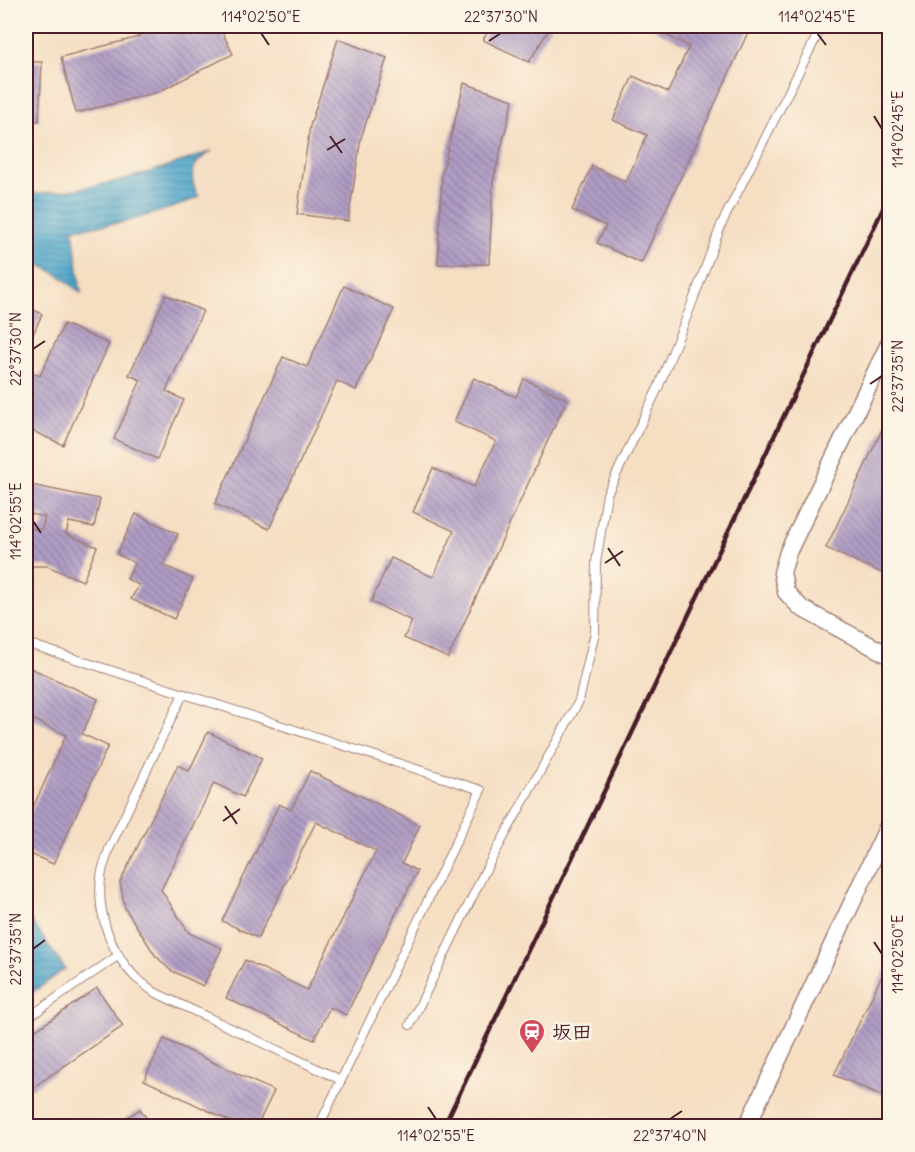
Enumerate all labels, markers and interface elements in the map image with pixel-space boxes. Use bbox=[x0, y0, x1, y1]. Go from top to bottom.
text: 114°02'50"E bbox=[222, 7, 301, 26]
text: 22°37'30"N bbox=[464, 7, 538, 26]
text: 114°02'45"E bbox=[778, 7, 856, 26]
text: 114°02'45"E bbox=[888, 90, 907, 168]
text: 22°37'30"N bbox=[6, 312, 25, 386]
text: 22°37'35"N bbox=[888, 340, 907, 412]
text: 114°02'55"E bbox=[6, 482, 25, 560]
text: 22°37'35"N bbox=[6, 913, 25, 985]
text: 114°02'50"E bbox=[888, 914, 907, 993]
station icon: 坂田 bbox=[517, 1017, 547, 1055]
place label: 坂田 bbox=[552, 1019, 592, 1044]
text: 114°02'55"E bbox=[397, 1126, 475, 1145]
text: 22°37'40"N bbox=[633, 1126, 707, 1145]

